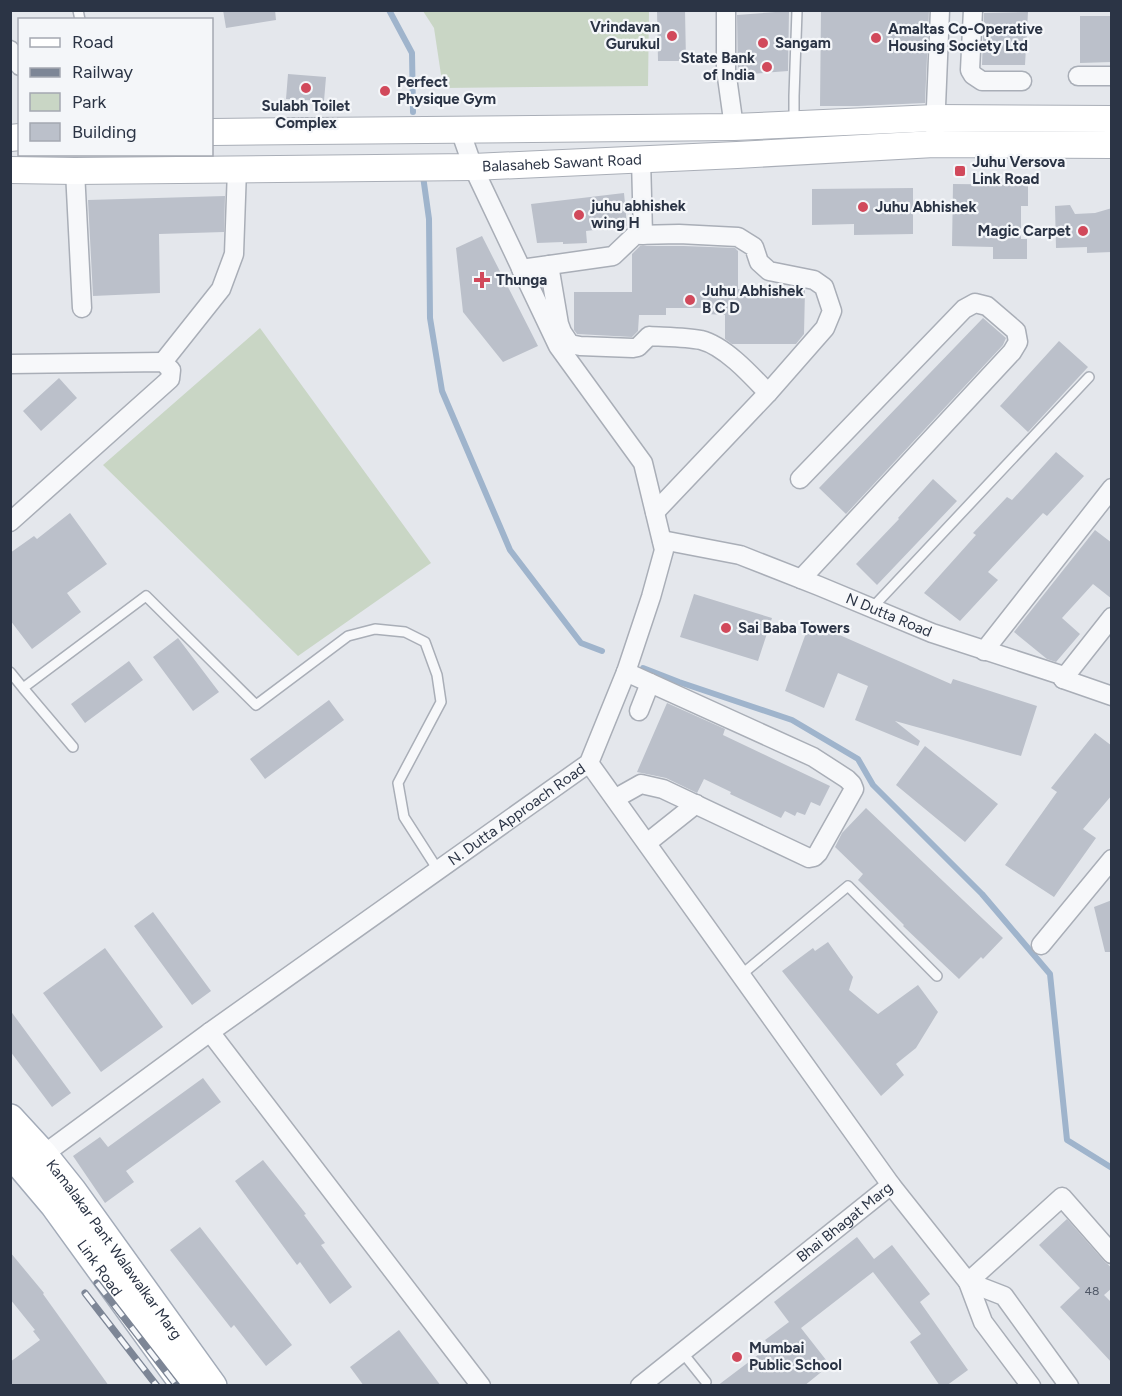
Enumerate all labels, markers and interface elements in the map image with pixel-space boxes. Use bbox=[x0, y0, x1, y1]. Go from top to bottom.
legend bbox=[18, 18, 213, 156]
place label: Vrindavan Gurukul bbox=[590, 18, 660, 53]
place label: Amaltas Co-Operative Housing Society Ltd bbox=[888, 20, 1044, 55]
marker: Vrindavan Gurukul bbox=[665, 29, 679, 43]
text: Road bbox=[72, 31, 113, 53]
marker: Amaltas Co-Operative Housing Society Ltd bbox=[869, 31, 883, 45]
place label: Sangam bbox=[775, 34, 831, 52]
marker: Sangam bbox=[756, 36, 770, 50]
place label: State Bank of India bbox=[680, 49, 755, 84]
marker: State Bank of India bbox=[760, 60, 774, 74]
text: Railway bbox=[72, 61, 134, 83]
place label: Perfect Physique Gym bbox=[397, 73, 496, 108]
marker: Sulabh Toilet Complex bbox=[299, 81, 313, 95]
marker: Perfect Physique Gym bbox=[378, 84, 392, 98]
text: Park bbox=[72, 91, 107, 113]
place label: Sulabh Toilet Complex bbox=[262, 97, 350, 132]
text: Building bbox=[72, 121, 137, 143]
street label: Balasaheb Sawant Road bbox=[482, 150, 642, 176]
place label: Juhu Versova Link Road bbox=[972, 153, 1065, 188]
marker: Juhu Versova Link Road bbox=[953, 164, 967, 178]
place label: juhu abhishek wing H bbox=[590, 197, 686, 232]
place label: Juhu Abhishek bbox=[875, 198, 977, 216]
marker: Juhu Abhishek bbox=[856, 200, 870, 214]
marker: juhu abhishek wing H bbox=[572, 208, 586, 222]
place label: Magic Carpet bbox=[978, 222, 1071, 240]
marker: Magic Carpet bbox=[1076, 224, 1090, 238]
marker: Thunga bbox=[473, 271, 491, 289]
place label: Thunga bbox=[496, 271, 547, 289]
place label: Juhu Abhishek B C D bbox=[702, 282, 804, 317]
marker: Juhu Abhishek B C D bbox=[683, 293, 697, 307]
street label: N Dutta Road bbox=[843, 589, 934, 641]
place label: Sai Baba Towers bbox=[738, 619, 850, 637]
marker: Sai Baba Towers bbox=[719, 621, 733, 635]
street label: N. Dutta Approach Road bbox=[445, 760, 589, 869]
street label: Kamalakar Pant Walawalkar Marg bbox=[42, 1156, 186, 1343]
street label: Bhai Bhagat Marg bbox=[793, 1178, 896, 1266]
street label: Link Road bbox=[73, 1236, 126, 1300]
house number: 48 bbox=[1085, 1284, 1099, 1298]
place label: Mumbai Public School bbox=[749, 1339, 842, 1374]
marker: Mumbai Public School bbox=[730, 1350, 744, 1364]

